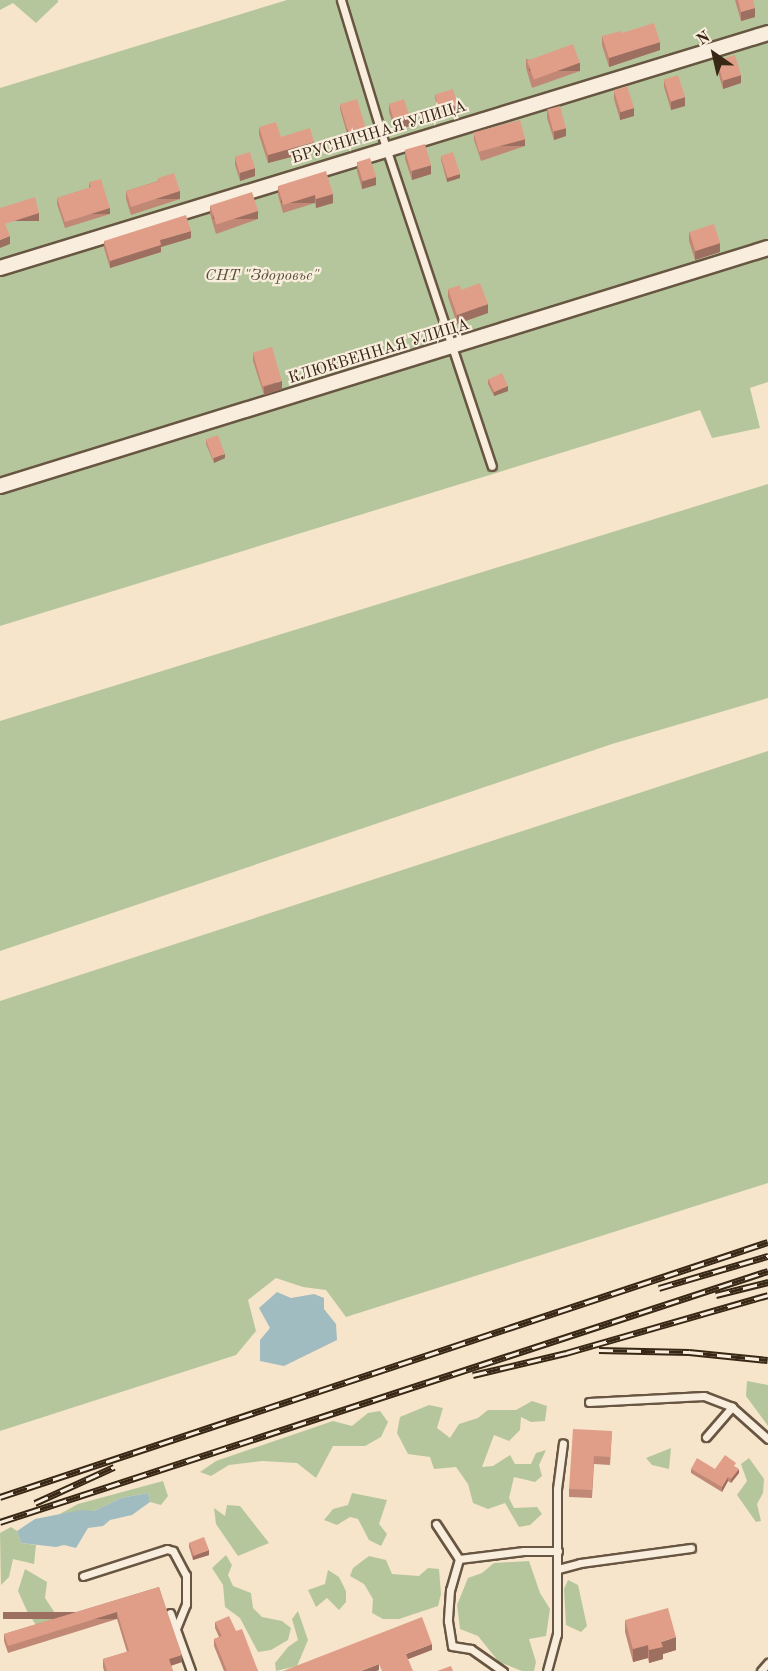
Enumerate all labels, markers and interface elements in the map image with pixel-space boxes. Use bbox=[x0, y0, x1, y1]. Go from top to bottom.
north arrow bbox=[684, 24, 744, 84]
text: N bbox=[694, 29, 713, 49]
street label: БРУСНИЧНАЯ УЛИЦА bbox=[289, 97, 469, 169]
park label: СНТ "Здоровье" bbox=[205, 266, 319, 286]
street label: КЛЮКВЕННАЯ УЛИЦА bbox=[286, 315, 472, 389]

